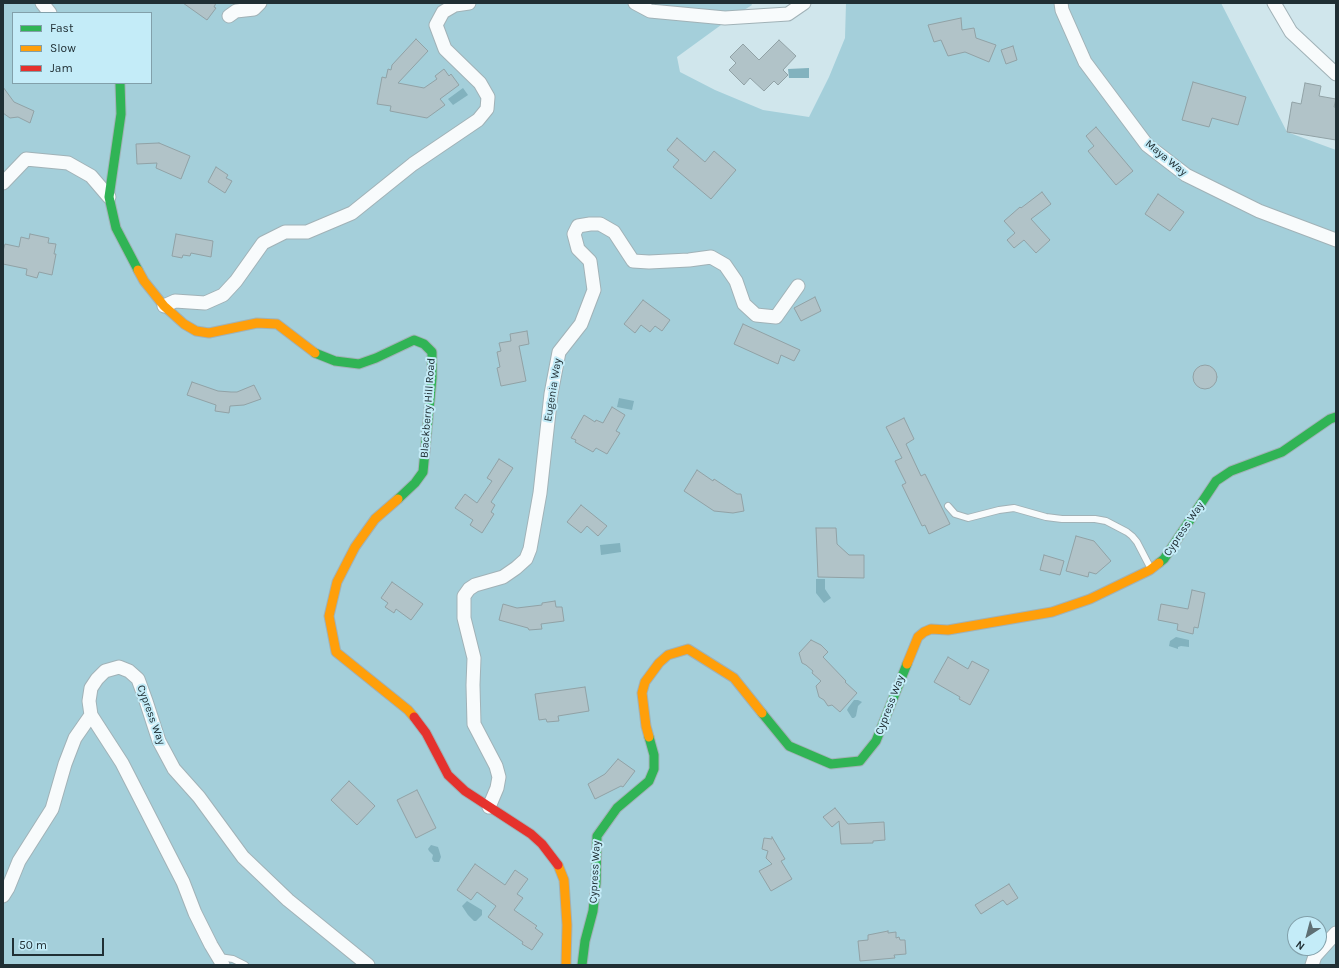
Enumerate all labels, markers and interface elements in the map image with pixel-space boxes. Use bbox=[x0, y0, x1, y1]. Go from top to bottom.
legend bbox=[12, 12, 152, 84]
text: Fast bbox=[50, 21, 73, 35]
text: Slow bbox=[50, 41, 76, 55]
text: Jam bbox=[50, 61, 73, 75]
street label: Maya Way bbox=[1142, 137, 1190, 179]
street label: Blackberry Hill Road bbox=[418, 357, 438, 459]
street label: Eugenia Way bbox=[541, 357, 565, 423]
street label: Cypress Way bbox=[1161, 499, 1207, 559]
street label: Cypress Way bbox=[873, 673, 907, 737]
street label: Cypress Way bbox=[134, 683, 168, 747]
street label: Cypress Way bbox=[587, 840, 603, 904]
north arrow bbox=[1287, 916, 1327, 956]
scale bar bbox=[14, 930, 106, 956]
text: 50 m bbox=[19, 938, 47, 952]
text: N bbox=[1293, 938, 1307, 953]

